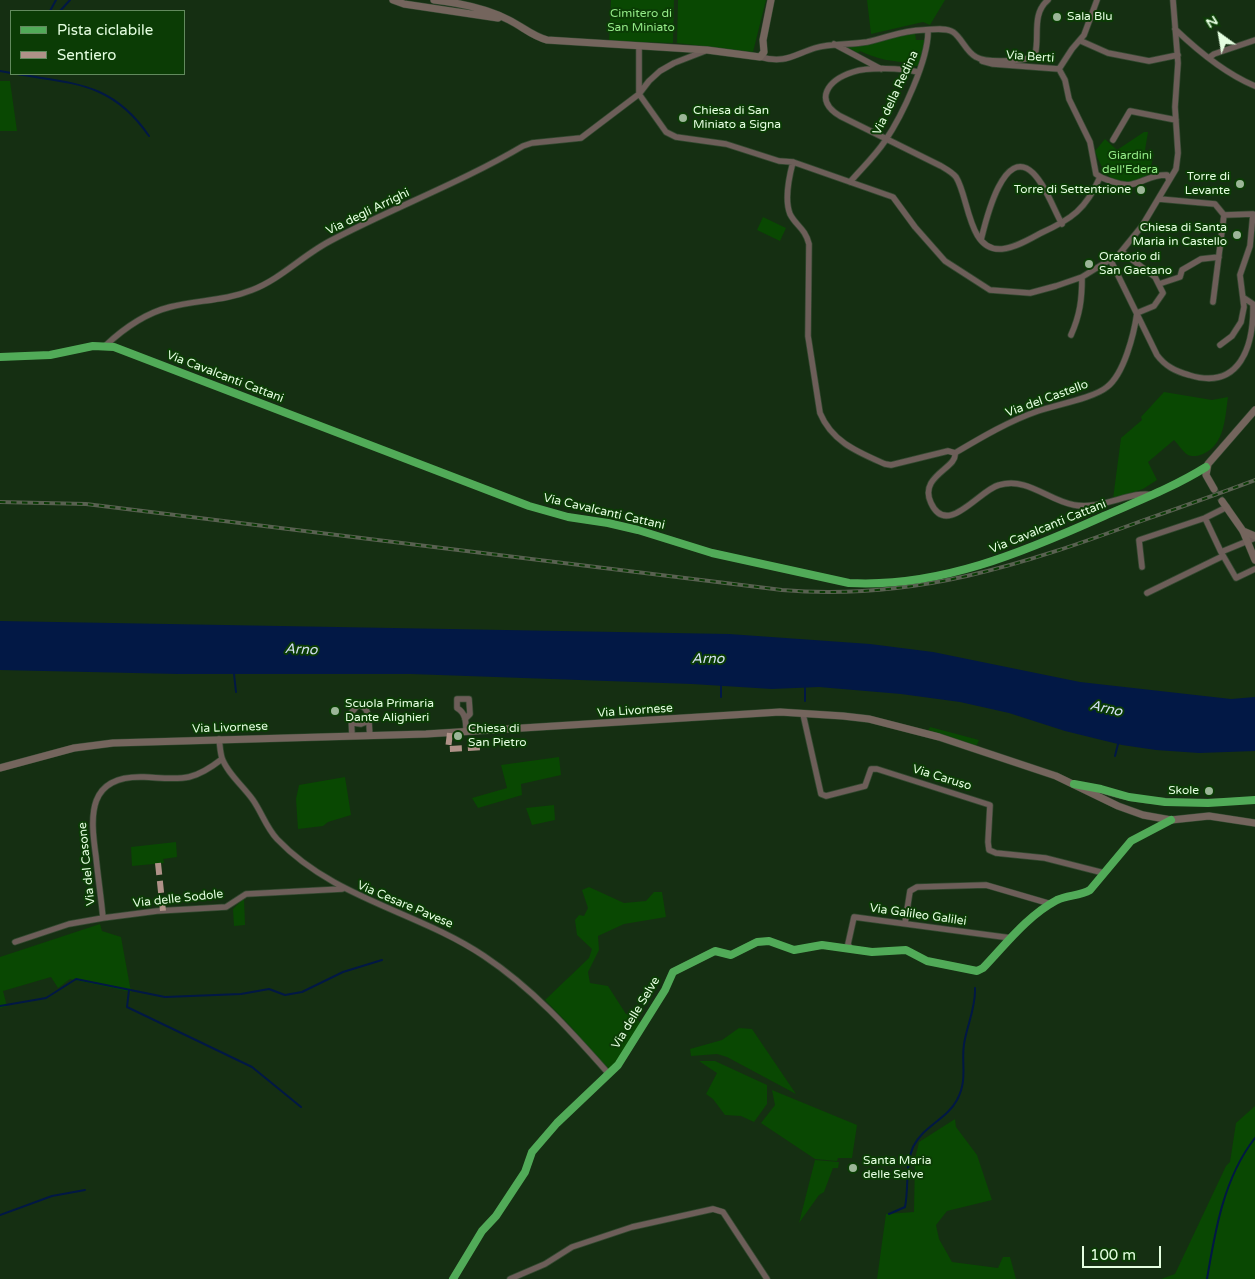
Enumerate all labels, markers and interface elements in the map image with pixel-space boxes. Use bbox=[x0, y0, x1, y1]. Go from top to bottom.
park label: Cimitero di San Miniato bbox=[607, 7, 675, 35]
legend bbox=[10, 10, 185, 75]
place label: Sala Blu bbox=[1067, 10, 1113, 24]
north arrow bbox=[1195, 10, 1245, 60]
marker: Sala Blu bbox=[1051, 11, 1063, 23]
text: N bbox=[1203, 12, 1221, 32]
text: Pista ciclabile bbox=[57, 21, 153, 39]
text: Sentiero bbox=[57, 46, 116, 64]
street label: Via Berti bbox=[1005, 48, 1055, 66]
street label: Via della Redina bbox=[870, 49, 922, 137]
place label: Chiesa di San Miniato a Signa bbox=[693, 104, 781, 132]
marker: Chiesa di San Miniato a Signa bbox=[677, 112, 689, 124]
park label: Giardini dell'Edera bbox=[1102, 149, 1158, 177]
place label: Torre di Levante bbox=[1185, 170, 1230, 198]
marker: Torre di Levante bbox=[1234, 178, 1246, 190]
place label: Torre di Settentrione bbox=[1014, 183, 1131, 197]
marker: Torre di Settentrione bbox=[1135, 184, 1147, 196]
street label: Via degli Arrighi bbox=[324, 186, 412, 238]
place label: Chiesa di Santa Maria in Castello bbox=[1132, 221, 1227, 249]
marker: Chiesa di Santa Maria in Castello bbox=[1231, 229, 1243, 241]
place label: Oratorio di San Gaetano bbox=[1099, 250, 1172, 278]
marker: Oratorio di San Gaetano bbox=[1083, 258, 1095, 270]
street label: Via Cavalcanti Cattani bbox=[164, 348, 286, 406]
street label: Via del Castello bbox=[1004, 377, 1090, 421]
street label: Via Cavalcanti Cattani bbox=[542, 491, 666, 533]
street label: Via Cavalcanti Cattani bbox=[988, 497, 1108, 557]
water label: Arno bbox=[284, 641, 318, 659]
water label: Arno bbox=[692, 651, 724, 667]
place label: Scuola Primaria Dante Alighieri bbox=[345, 697, 434, 725]
water label: Arno bbox=[1088, 697, 1124, 721]
street label: Via Livornese bbox=[597, 701, 673, 721]
marker: Scuola Primaria Dante Alighieri bbox=[329, 705, 341, 717]
street label: Via Livornese bbox=[192, 719, 268, 737]
place label: Chiesa di San Pietro bbox=[468, 722, 527, 750]
marker: Chiesa di San Pietro bbox=[452, 730, 464, 742]
street label: Via Caruso bbox=[911, 762, 973, 794]
place label: Skole bbox=[1168, 784, 1199, 798]
marker: Skole bbox=[1203, 785, 1215, 797]
street label: Via del Casone bbox=[75, 822, 99, 906]
street label: Via Cesare Pavese bbox=[355, 878, 455, 932]
street label: Via delle Sodole bbox=[132, 887, 224, 911]
street label: Via Galileo Galilei bbox=[869, 901, 967, 929]
street label: Via delle Selve bbox=[609, 974, 663, 1052]
place label: Santa Maria delle Selve bbox=[863, 1154, 931, 1182]
marker: Santa Maria delle Selve bbox=[847, 1162, 859, 1174]
scale bar bbox=[1085, 1236, 1164, 1268]
text: 100 m bbox=[1090, 1246, 1136, 1264]

